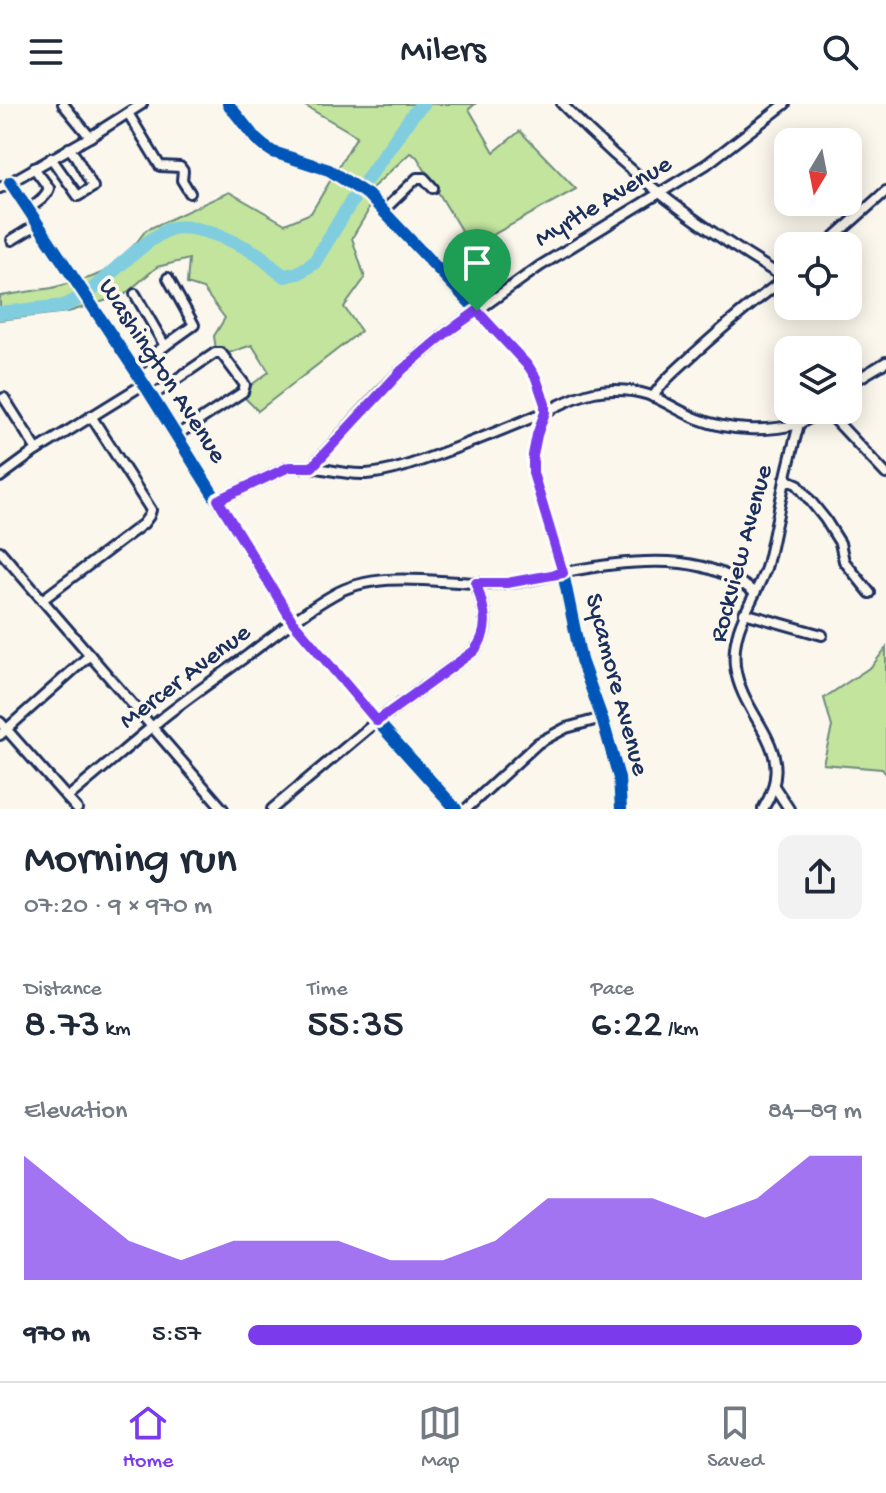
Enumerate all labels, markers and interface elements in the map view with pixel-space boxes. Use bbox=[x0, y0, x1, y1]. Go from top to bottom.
icon: menu bbox=[24, 30, 68, 74]
icon: search bbox=[818, 30, 862, 74]
text: Milers bbox=[400, 31, 486, 74]
north arrow bbox=[774, 128, 862, 216]
map controls bbox=[774, 128, 862, 424]
street label: Myrtle Avenue bbox=[530, 150, 679, 256]
pin bbox=[443, 229, 511, 311]
button: locate bbox=[774, 232, 862, 320]
icon: arrive bbox=[455, 241, 499, 285]
street label: Washington Avenue bbox=[90, 274, 232, 471]
button: layers bbox=[774, 336, 862, 424]
street label: Rockview Avenue bbox=[704, 461, 782, 646]
street label: Sycamore Avenue bbox=[576, 591, 654, 780]
street label: Mercer Avenue bbox=[114, 618, 258, 737]
button: share bbox=[778, 835, 862, 919]
text: Morning run bbox=[24, 836, 237, 888]
text: 07:20 · 9 × 970 m bbox=[24, 892, 212, 923]
text: Distance bbox=[24, 977, 102, 1003]
text: Time bbox=[307, 977, 348, 1003]
text: Pace bbox=[591, 977, 634, 1003]
text: 8.73 bbox=[24, 1003, 100, 1050]
text: 55:35 bbox=[307, 1003, 404, 1050]
text: 6:22 bbox=[591, 1003, 663, 1050]
text: km bbox=[100, 1017, 131, 1043]
text: /km bbox=[663, 1017, 699, 1043]
text: Elevation bbox=[24, 1097, 127, 1128]
text: 84–89 m bbox=[768, 1097, 862, 1128]
text: 970 m bbox=[24, 1320, 90, 1351]
text: 5:57 bbox=[152, 1320, 201, 1351]
tab: Home bbox=[122, 1401, 173, 1475]
tab: Map bbox=[418, 1401, 462, 1475]
tab: Saved bbox=[707, 1401, 764, 1475]

